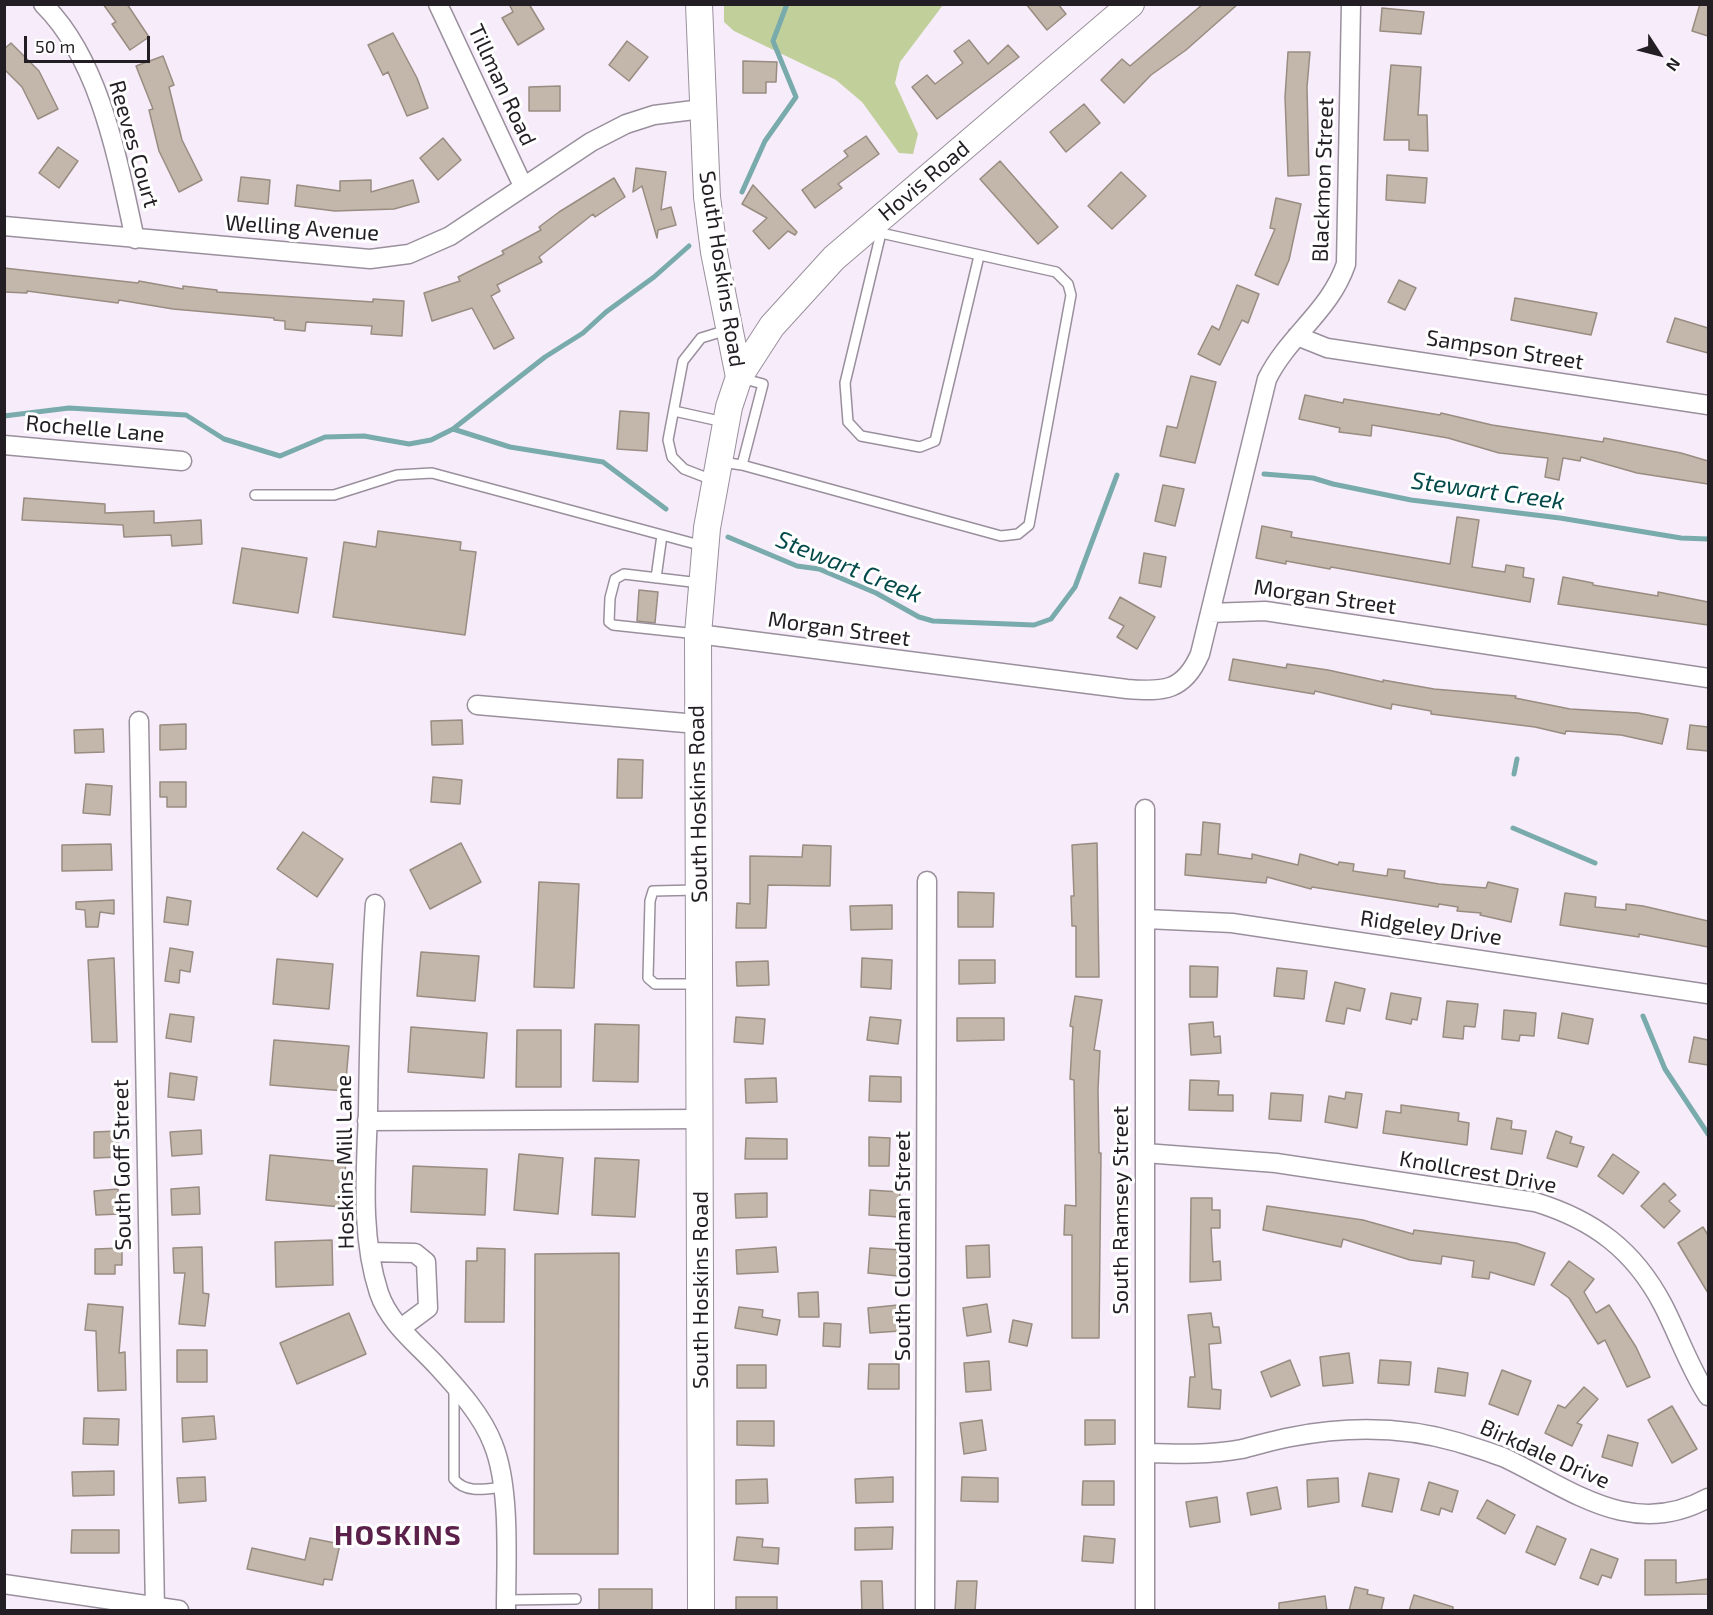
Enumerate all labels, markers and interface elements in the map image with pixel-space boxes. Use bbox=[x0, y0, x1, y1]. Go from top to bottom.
street label: Tillman Road bbox=[462, 20, 542, 150]
scale bar bbox=[27, 24, 153, 62]
north arrow bbox=[1629, 24, 1689, 84]
text: 50 m bbox=[35, 35, 75, 57]
text: N bbox=[1663, 55, 1685, 75]
street label: Reeves Court bbox=[103, 77, 165, 211]
street label: Blackmon Street bbox=[1307, 97, 1339, 263]
street label: Hovis Road bbox=[873, 135, 975, 227]
street label: South Hoskins Road bbox=[693, 169, 751, 369]
street label: Welling Avenue bbox=[224, 209, 380, 247]
street label: Sampson Street bbox=[1424, 325, 1586, 375]
street label: Rochelle Lane bbox=[25, 410, 165, 448]
water label: Stewart Creek bbox=[1409, 466, 1567, 516]
water label: Stewart Creek bbox=[772, 525, 926, 609]
street label: Morgan Street bbox=[1252, 574, 1398, 620]
street label: Morgan Street bbox=[766, 606, 912, 652]
street label: South Hoskins Road bbox=[683, 705, 713, 903]
street label: Ridgeley Drive bbox=[1359, 905, 1503, 951]
street label: Hoskins Mill Lane bbox=[330, 1074, 360, 1250]
street label: South Goff Street bbox=[107, 1079, 137, 1251]
street label: South Ramsey Street bbox=[1108, 1106, 1134, 1314]
street label: South Cloudman Street bbox=[890, 1131, 916, 1361]
street label: Knollcrest Drive bbox=[1397, 1145, 1559, 1199]
street label: South Hoskins Road bbox=[688, 1191, 714, 1389]
street label: Birkdale Drive bbox=[1476, 1414, 1614, 1494]
district label: HOSKINS bbox=[334, 1519, 462, 1553]

